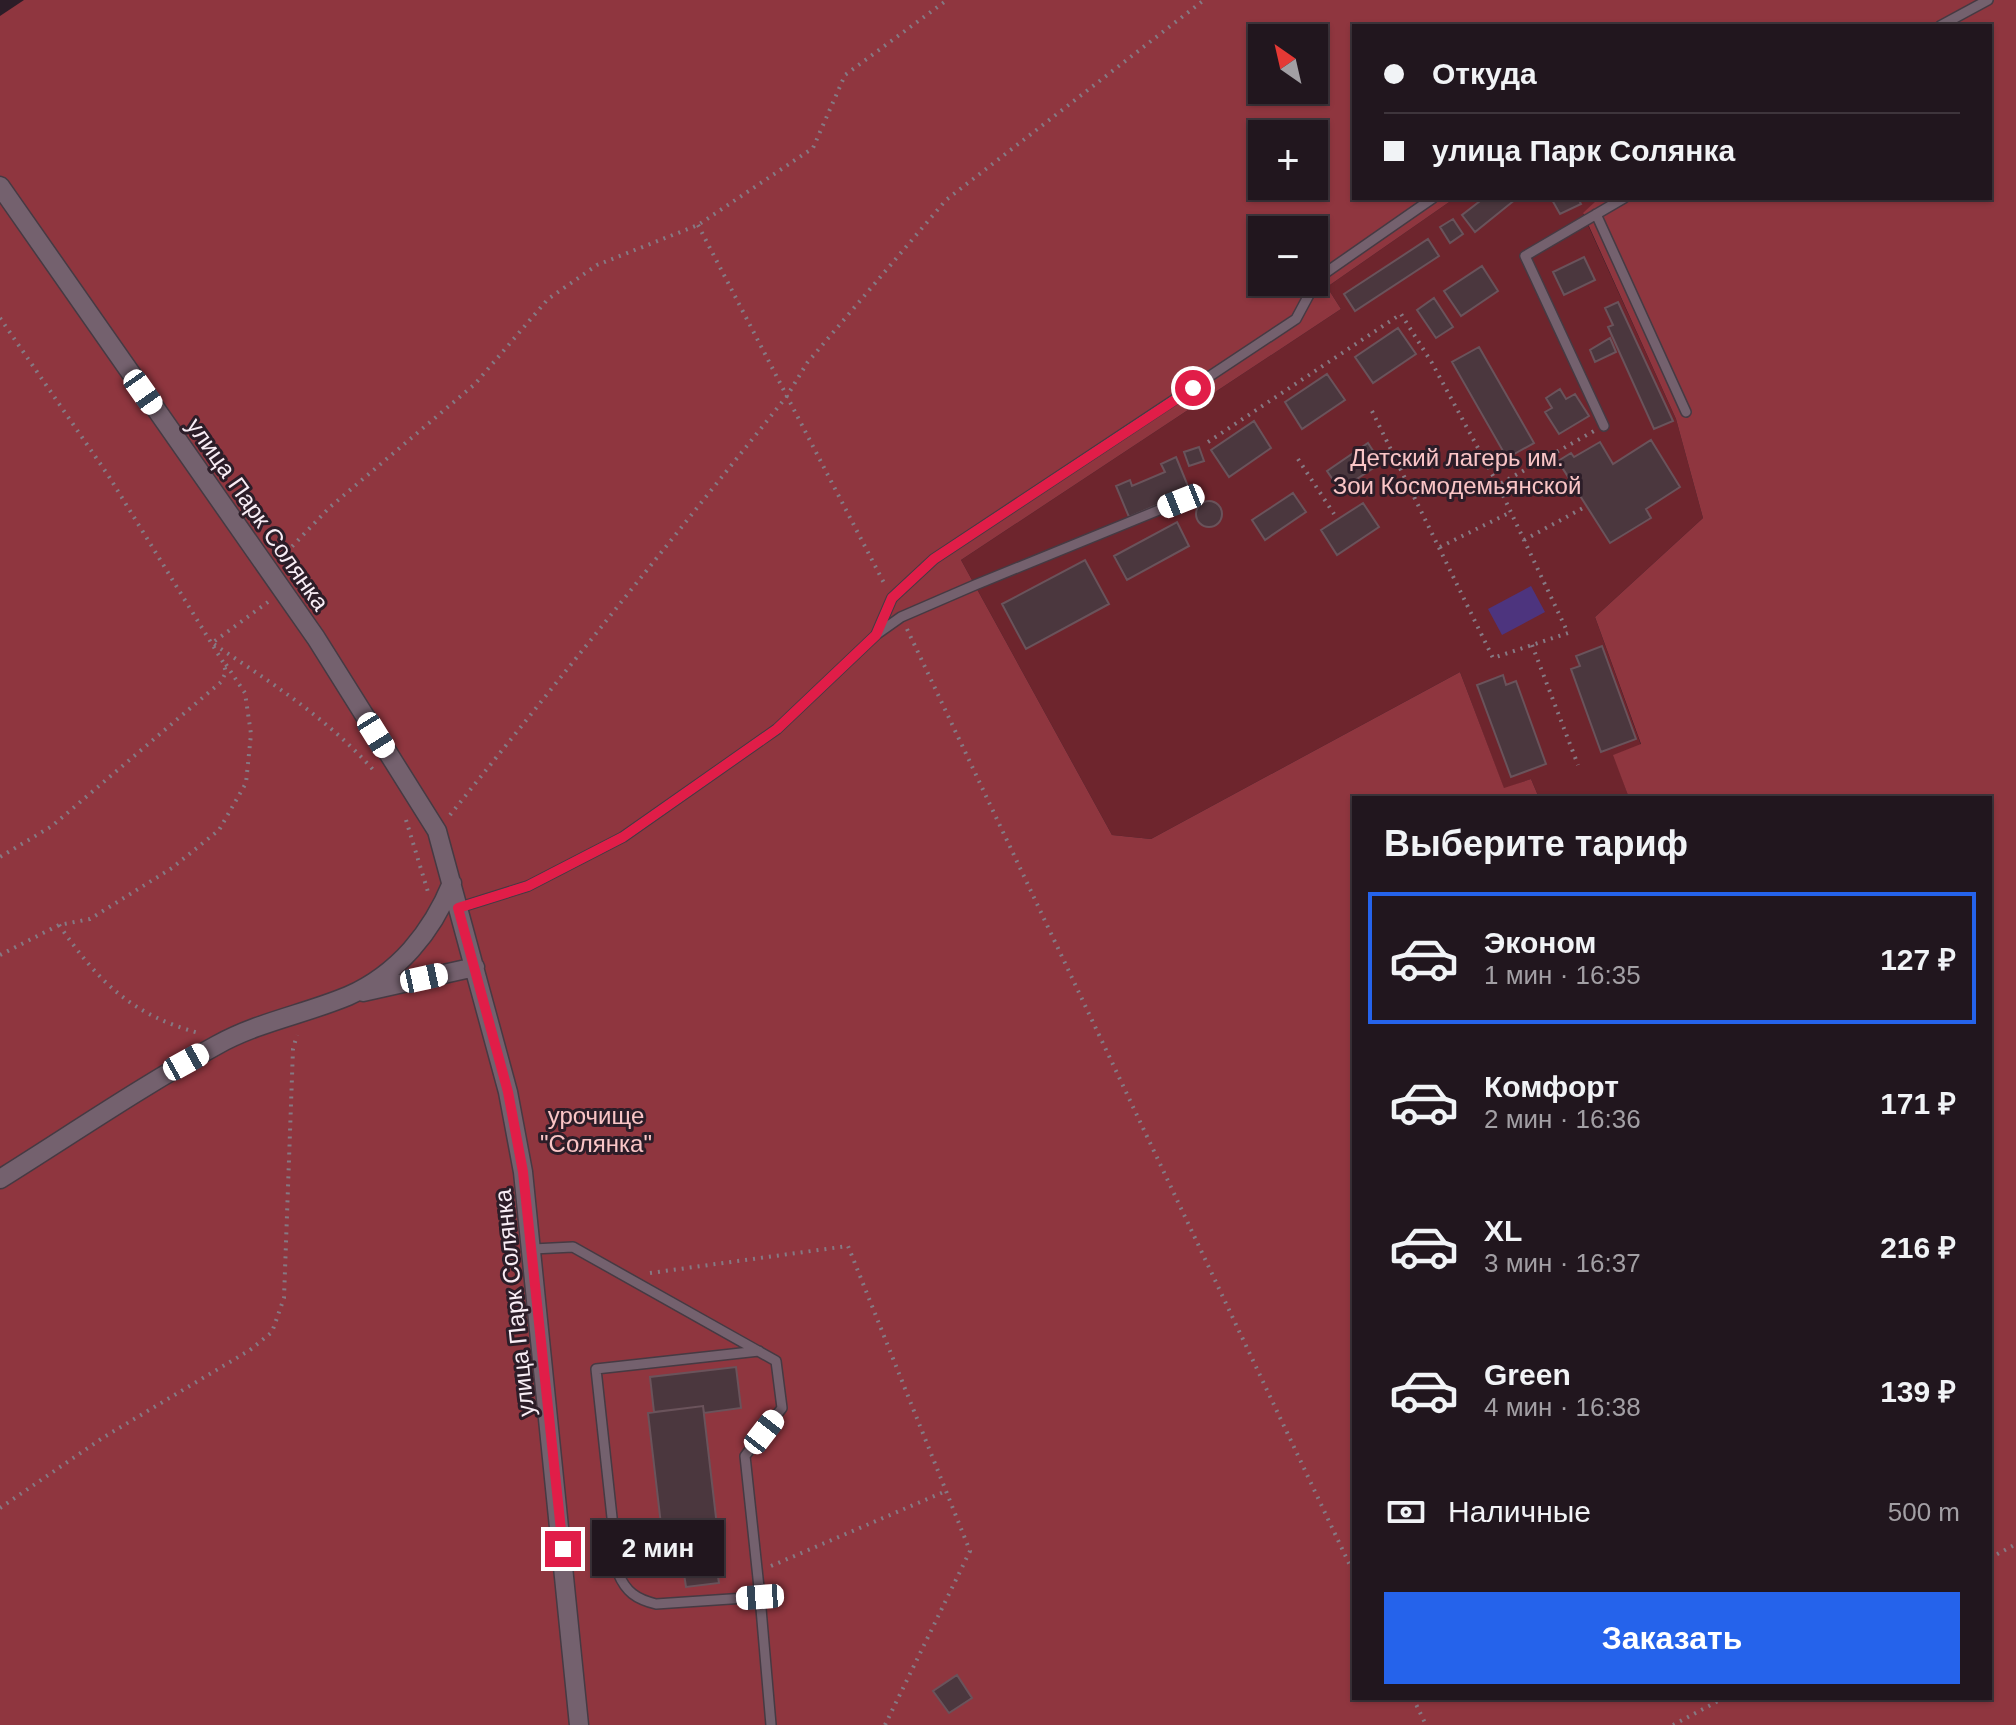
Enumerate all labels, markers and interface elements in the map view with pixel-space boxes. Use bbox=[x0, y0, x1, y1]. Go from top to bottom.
north arrow bbox=[1248, 24, 1328, 104]
map controls bbox=[1248, 24, 1328, 296]
text: Откуда bbox=[1432, 57, 1537, 90]
button: + bbox=[1248, 120, 1328, 200]
text: улица Парк Солянка bbox=[1432, 134, 1735, 167]
button: − bbox=[1248, 216, 1328, 296]
car bbox=[119, 365, 167, 419]
route start bbox=[1175, 370, 1211, 406]
street label: улица Парк Солянка bbox=[181, 413, 335, 616]
park label: Детский лагерь им. Зои Космодемьянской bbox=[1333, 444, 1581, 499]
car bbox=[1154, 481, 1208, 521]
car bbox=[353, 708, 399, 762]
text: Выберите тариф bbox=[1384, 823, 1688, 864]
icon: car bbox=[1388, 922, 1460, 994]
text: Эконом bbox=[1484, 926, 1597, 959]
text: 127 ₽ bbox=[1880, 943, 1956, 976]
text: 1 мин · 16:35 bbox=[1484, 960, 1641, 990]
car bbox=[398, 961, 450, 995]
car bbox=[159, 1040, 213, 1084]
icon: car bbox=[1388, 1066, 1460, 1138]
text: Комфорт bbox=[1484, 1070, 1619, 1103]
text: 171 ₽ bbox=[1880, 1087, 1956, 1120]
park label: урочище "Солянка" bbox=[540, 1102, 652, 1157]
text: 2 мин · 16:36 bbox=[1484, 1104, 1641, 1134]
street label: улица Парк Солянка bbox=[489, 1187, 539, 1418]
icon: car bbox=[1388, 1210, 1460, 1282]
text: XL bbox=[1484, 1214, 1522, 1247]
text: 216 ₽ bbox=[1880, 1231, 1956, 1264]
text: 3 мин · 16:37 bbox=[1484, 1248, 1641, 1278]
icon: car bbox=[1388, 1354, 1460, 1426]
text: Green bbox=[1484, 1358, 1571, 1391]
text: 139 ₽ bbox=[1880, 1375, 1956, 1408]
text: 4 мин · 16:38 bbox=[1484, 1392, 1641, 1422]
car bbox=[740, 1406, 788, 1458]
icon: cash bbox=[1384, 1490, 1428, 1534]
text: Наличные bbox=[1448, 1495, 1591, 1528]
text: 500 m bbox=[1888, 1497, 1960, 1527]
callout: 2 мин bbox=[591, 1521, 723, 1577]
route end bbox=[545, 1531, 581, 1567]
text: 2 мин bbox=[622, 1533, 694, 1563]
car bbox=[735, 1583, 785, 1611]
button: Заказать bbox=[1384, 1592, 1960, 1684]

